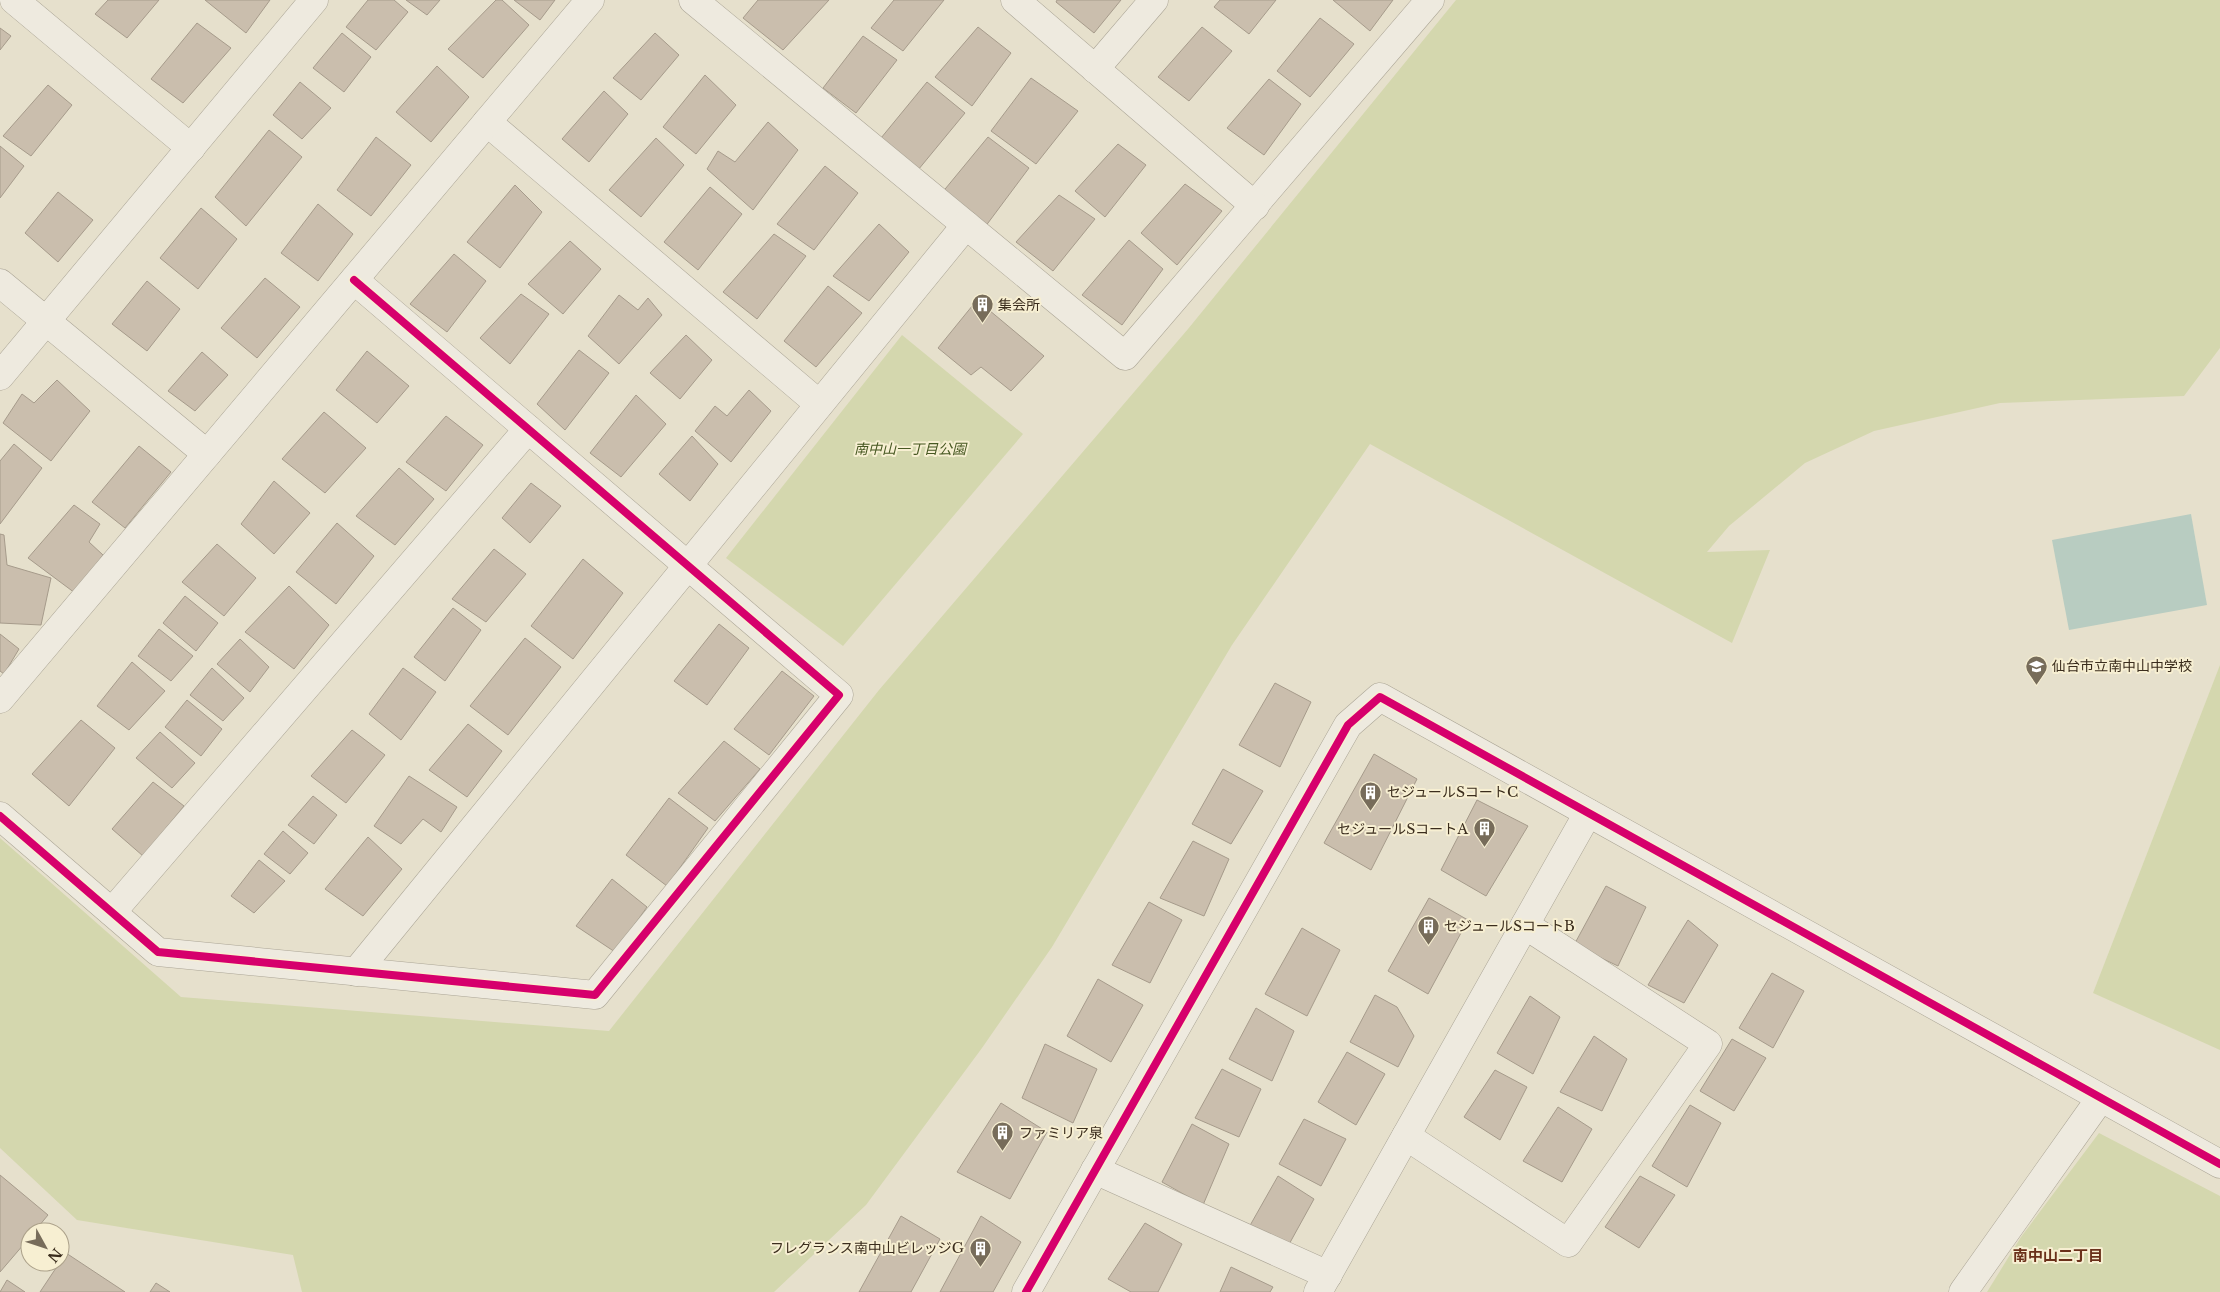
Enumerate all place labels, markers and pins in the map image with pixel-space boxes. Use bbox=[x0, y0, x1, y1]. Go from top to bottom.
building icon: 集会所 bbox=[970, 293, 994, 324]
place label: 集会所 bbox=[998, 296, 1040, 314]
school or university icon: 仙台市立南中山中学校 bbox=[2024, 654, 2048, 685]
place label: 仙台市立南中山中学校 bbox=[2052, 657, 2192, 675]
building icon: セジュールSコートC bbox=[1359, 780, 1383, 811]
place label: セジュールSコートC bbox=[1387, 783, 1518, 801]
building icon: セジュールSコートA bbox=[1472, 817, 1496, 848]
place label: セジュールSコートA bbox=[1337, 820, 1468, 838]
building icon: セジュールSコートB bbox=[1416, 914, 1440, 945]
place label: セジュールSコートB bbox=[1444, 917, 1575, 935]
building icon: ファミリア泉 bbox=[991, 1121, 1015, 1152]
place label: ファミリア泉 bbox=[1019, 1124, 1103, 1142]
building icon: フレグランス南中山ビレッジG bbox=[968, 1236, 992, 1267]
place label: フレグランス南中山ビレッジG bbox=[770, 1239, 964, 1257]

